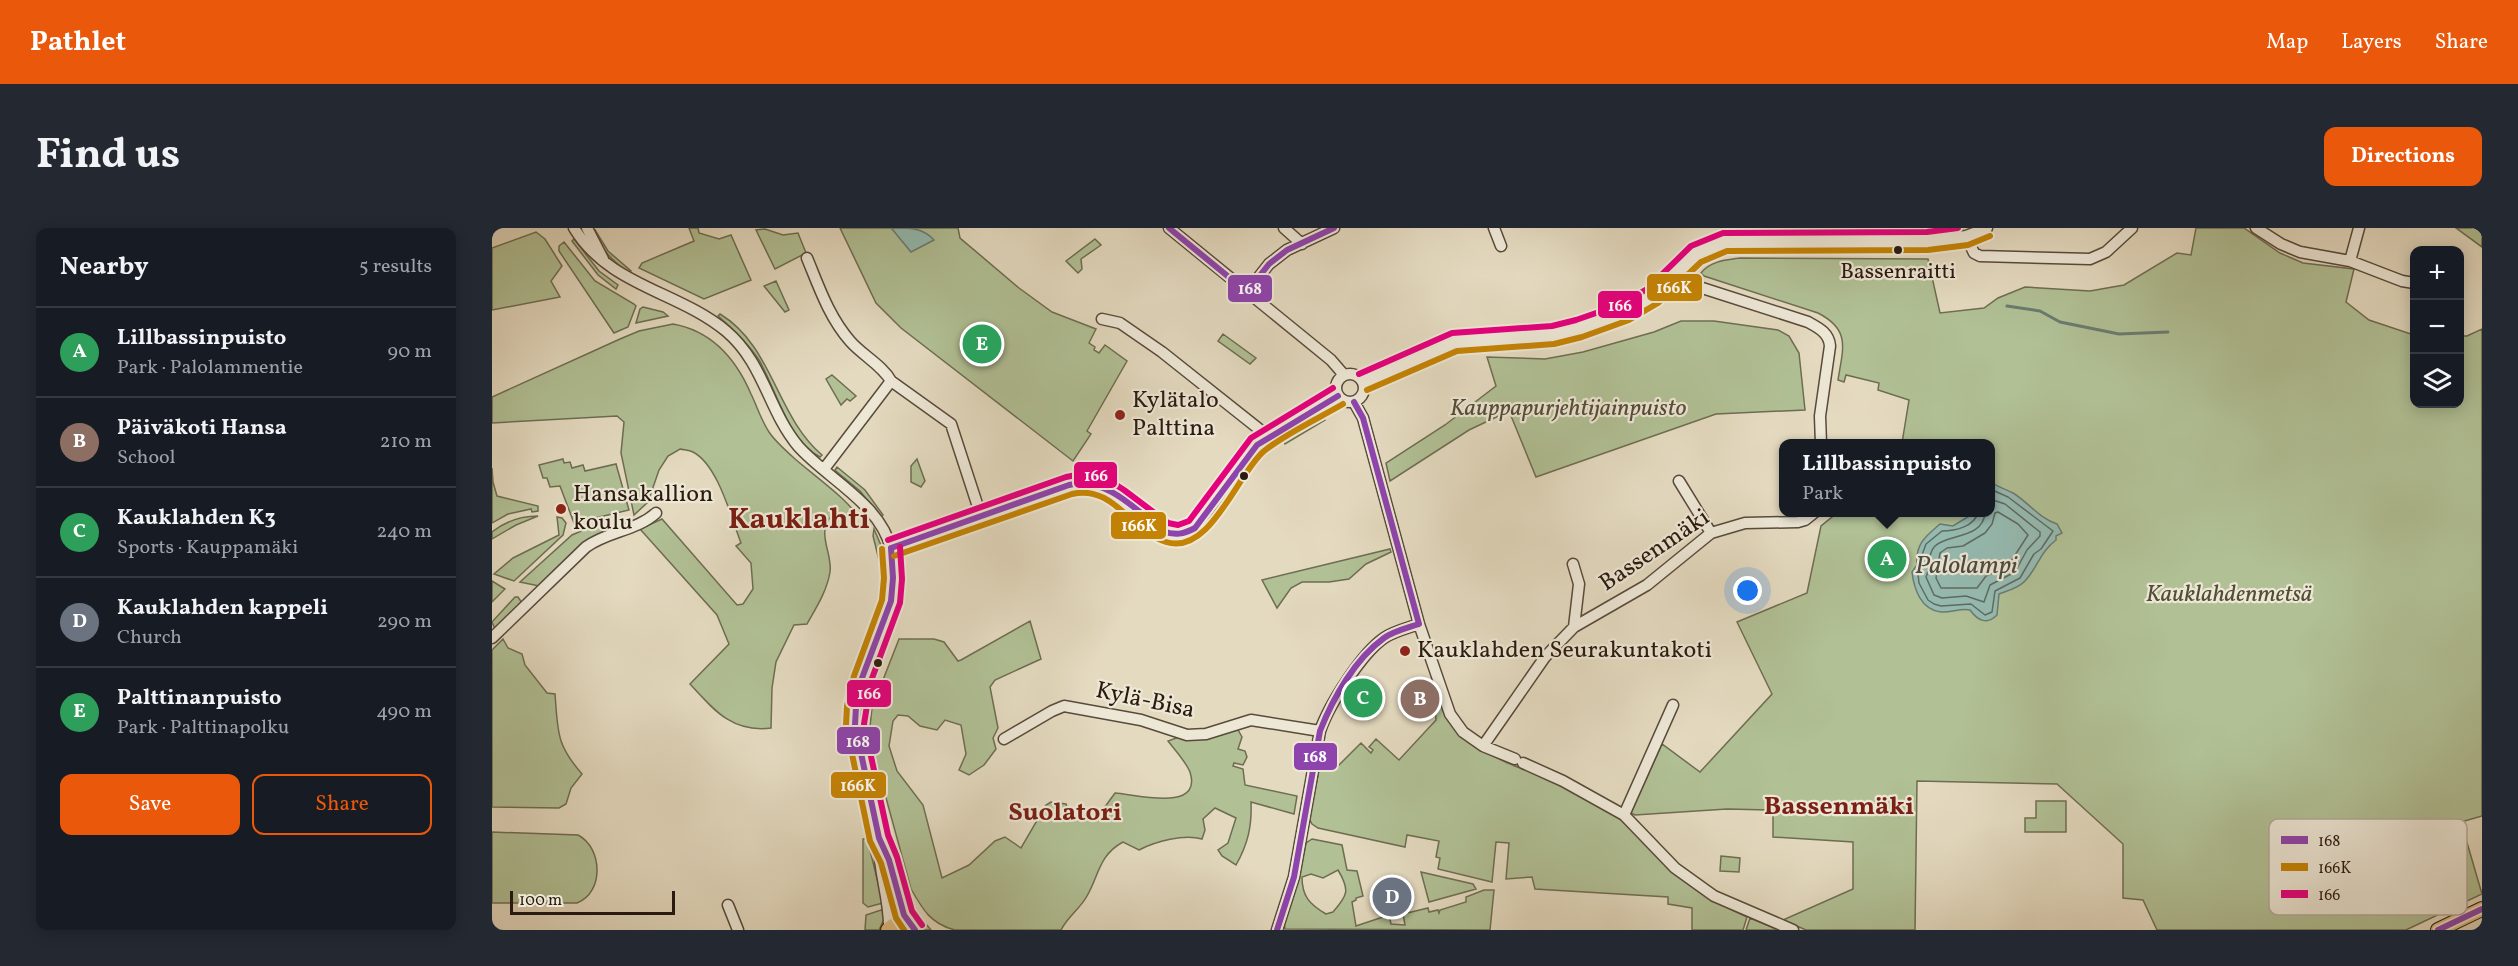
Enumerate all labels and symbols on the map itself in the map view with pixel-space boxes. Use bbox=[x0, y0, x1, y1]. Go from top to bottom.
marker: Bassenraitti bbox=[1892, 244, 1904, 256]
place label: Bassenraitti bbox=[1840, 257, 1956, 288]
line badge: 166K bbox=[1646, 273, 1703, 302]
line badge: 168 bbox=[1227, 274, 1273, 303]
text: 166K bbox=[1656, 278, 1692, 300]
text: 168 bbox=[1238, 279, 1262, 301]
line badge: 166 bbox=[1597, 290, 1643, 319]
text: 166 bbox=[1608, 296, 1632, 318]
pin: E bbox=[962, 322, 1002, 366]
place label: Kylätalo Palttina bbox=[1132, 384, 1219, 446]
park label: Kauppapurjehtijainpuisto bbox=[1450, 392, 1686, 426]
marker: Kylätalo Palttina bbox=[1113, 408, 1127, 422]
line badge: 166 bbox=[1073, 461, 1118, 489]
text: 166 bbox=[1084, 466, 1108, 488]
unlabelled marker bbox=[1238, 470, 1250, 482]
place label: Hansakallion koulu bbox=[573, 478, 713, 540]
district label: Kauklahti bbox=[728, 499, 870, 541]
street label: Bassenmäki bbox=[1593, 501, 1717, 601]
marker: Hansakallion koulu bbox=[554, 502, 568, 516]
line badge: 166K bbox=[1110, 511, 1167, 540]
text: 166K bbox=[1121, 516, 1157, 538]
pin: A bbox=[1868, 536, 1906, 582]
water label: Palolampi bbox=[1915, 548, 2018, 584]
your location bbox=[1733, 576, 1762, 605]
park label: Kauklahdenmetsä bbox=[2146, 578, 2312, 612]
place label: Kauklahden Seurakuntakoti bbox=[1417, 634, 1712, 668]
marker: Kauklahden Seurakuntakoti bbox=[1398, 644, 1412, 658]
unlabelled marker bbox=[872, 657, 884, 669]
street label: Kylä-Bisa bbox=[1092, 674, 1198, 728]
pin: C bbox=[1344, 676, 1382, 720]
pin: B bbox=[1400, 676, 1440, 722]
line badge: 166 bbox=[846, 679, 892, 708]
text: 166 bbox=[857, 684, 881, 706]
line badge: 168 bbox=[836, 726, 881, 755]
text: 168 bbox=[846, 732, 870, 754]
line badge: 168 bbox=[1293, 742, 1338, 771]
text: 168 bbox=[1303, 747, 1327, 769]
line badge: 166K bbox=[830, 771, 887, 799]
text: 166K bbox=[840, 776, 876, 798]
district label: Bassenmäki bbox=[1764, 789, 1914, 825]
district label: Suolatori bbox=[1008, 795, 1122, 831]
legend bbox=[2269, 819, 2467, 915]
text: 168 bbox=[2318, 831, 2340, 853]
text: 166K bbox=[2318, 858, 2351, 880]
pin: D bbox=[1372, 874, 1412, 920]
text: 166 bbox=[2318, 885, 2340, 907]
scale bar bbox=[510, 888, 675, 916]

